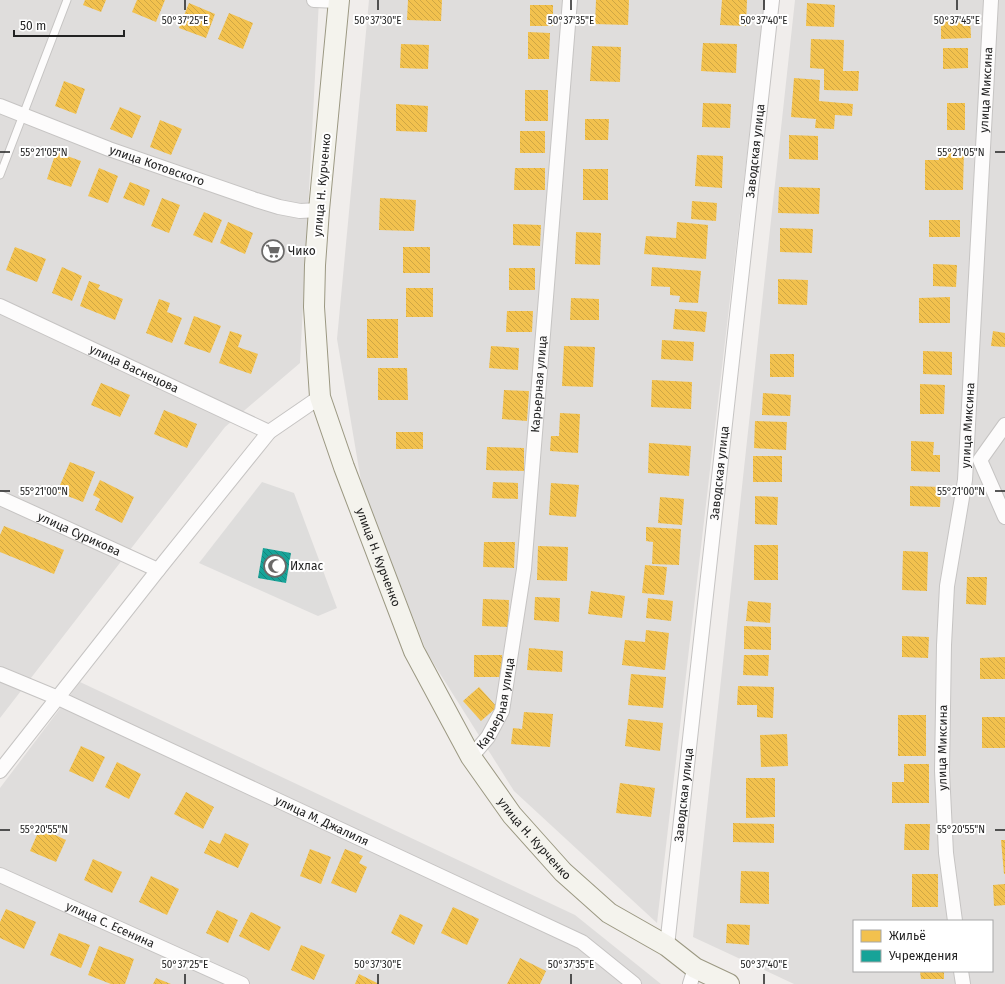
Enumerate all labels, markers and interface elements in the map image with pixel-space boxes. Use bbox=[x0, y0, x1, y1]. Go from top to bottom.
scale bar bbox=[14, 12, 124, 38]
text: 50°37'25"E bbox=[162, 15, 208, 27]
text: 50°37'30"E bbox=[354, 15, 402, 27]
text: 50°37'35"E bbox=[548, 15, 594, 27]
text: 50°37'40"E bbox=[740, 15, 788, 27]
text: 50°37'45"E bbox=[934, 15, 980, 27]
text: 50 m bbox=[20, 19, 46, 33]
street label: улица Миксина bbox=[977, 47, 995, 133]
street label: Заводская улица bbox=[743, 103, 767, 199]
street label: улица Н. Курченко bbox=[310, 132, 334, 238]
street label: улица Котовского bbox=[108, 143, 207, 189]
text: 55°21'05"N bbox=[20, 147, 68, 159]
text: 55°21'05"N bbox=[937, 147, 985, 159]
supermarket icon: Чико bbox=[260, 238, 286, 264]
place label: Чико bbox=[288, 244, 316, 258]
street label: Карьерная улица bbox=[528, 335, 550, 433]
street label: улица Васнецова bbox=[87, 342, 181, 396]
street label: улица Миксина bbox=[959, 382, 977, 469]
street label: Заводская улица bbox=[707, 425, 732, 521]
text: 55°21'00"N bbox=[20, 486, 68, 498]
text: 55°21'00"N bbox=[937, 486, 985, 498]
street label: улица Н. Курченко bbox=[353, 506, 403, 609]
street label: улица Сурикова bbox=[36, 509, 123, 559]
mosque icon: Ихлас bbox=[262, 553, 288, 579]
place label: Ихлас bbox=[290, 559, 323, 573]
street label: Карьерная улица bbox=[474, 657, 517, 752]
street label: улица Миксина bbox=[935, 705, 950, 791]
street label: Заводская улица bbox=[672, 747, 696, 843]
street label: улица М. Джалиля bbox=[273, 793, 371, 849]
street label: улица Н. Курченко bbox=[495, 795, 574, 883]
text: 55°20'55"N bbox=[20, 824, 68, 836]
text: 55°20'55"N bbox=[937, 824, 985, 836]
street label: улица С. Есенина bbox=[64, 899, 157, 951]
legend bbox=[853, 920, 993, 972]
text: Жильё bbox=[889, 929, 926, 943]
text: Учреждения bbox=[889, 949, 958, 963]
text: 50°37'25"E bbox=[162, 959, 208, 971]
text: 50°37'30"E bbox=[354, 959, 402, 971]
text: 50°37'35"E bbox=[548, 959, 594, 971]
text: 50°37'40"E bbox=[740, 959, 788, 971]

